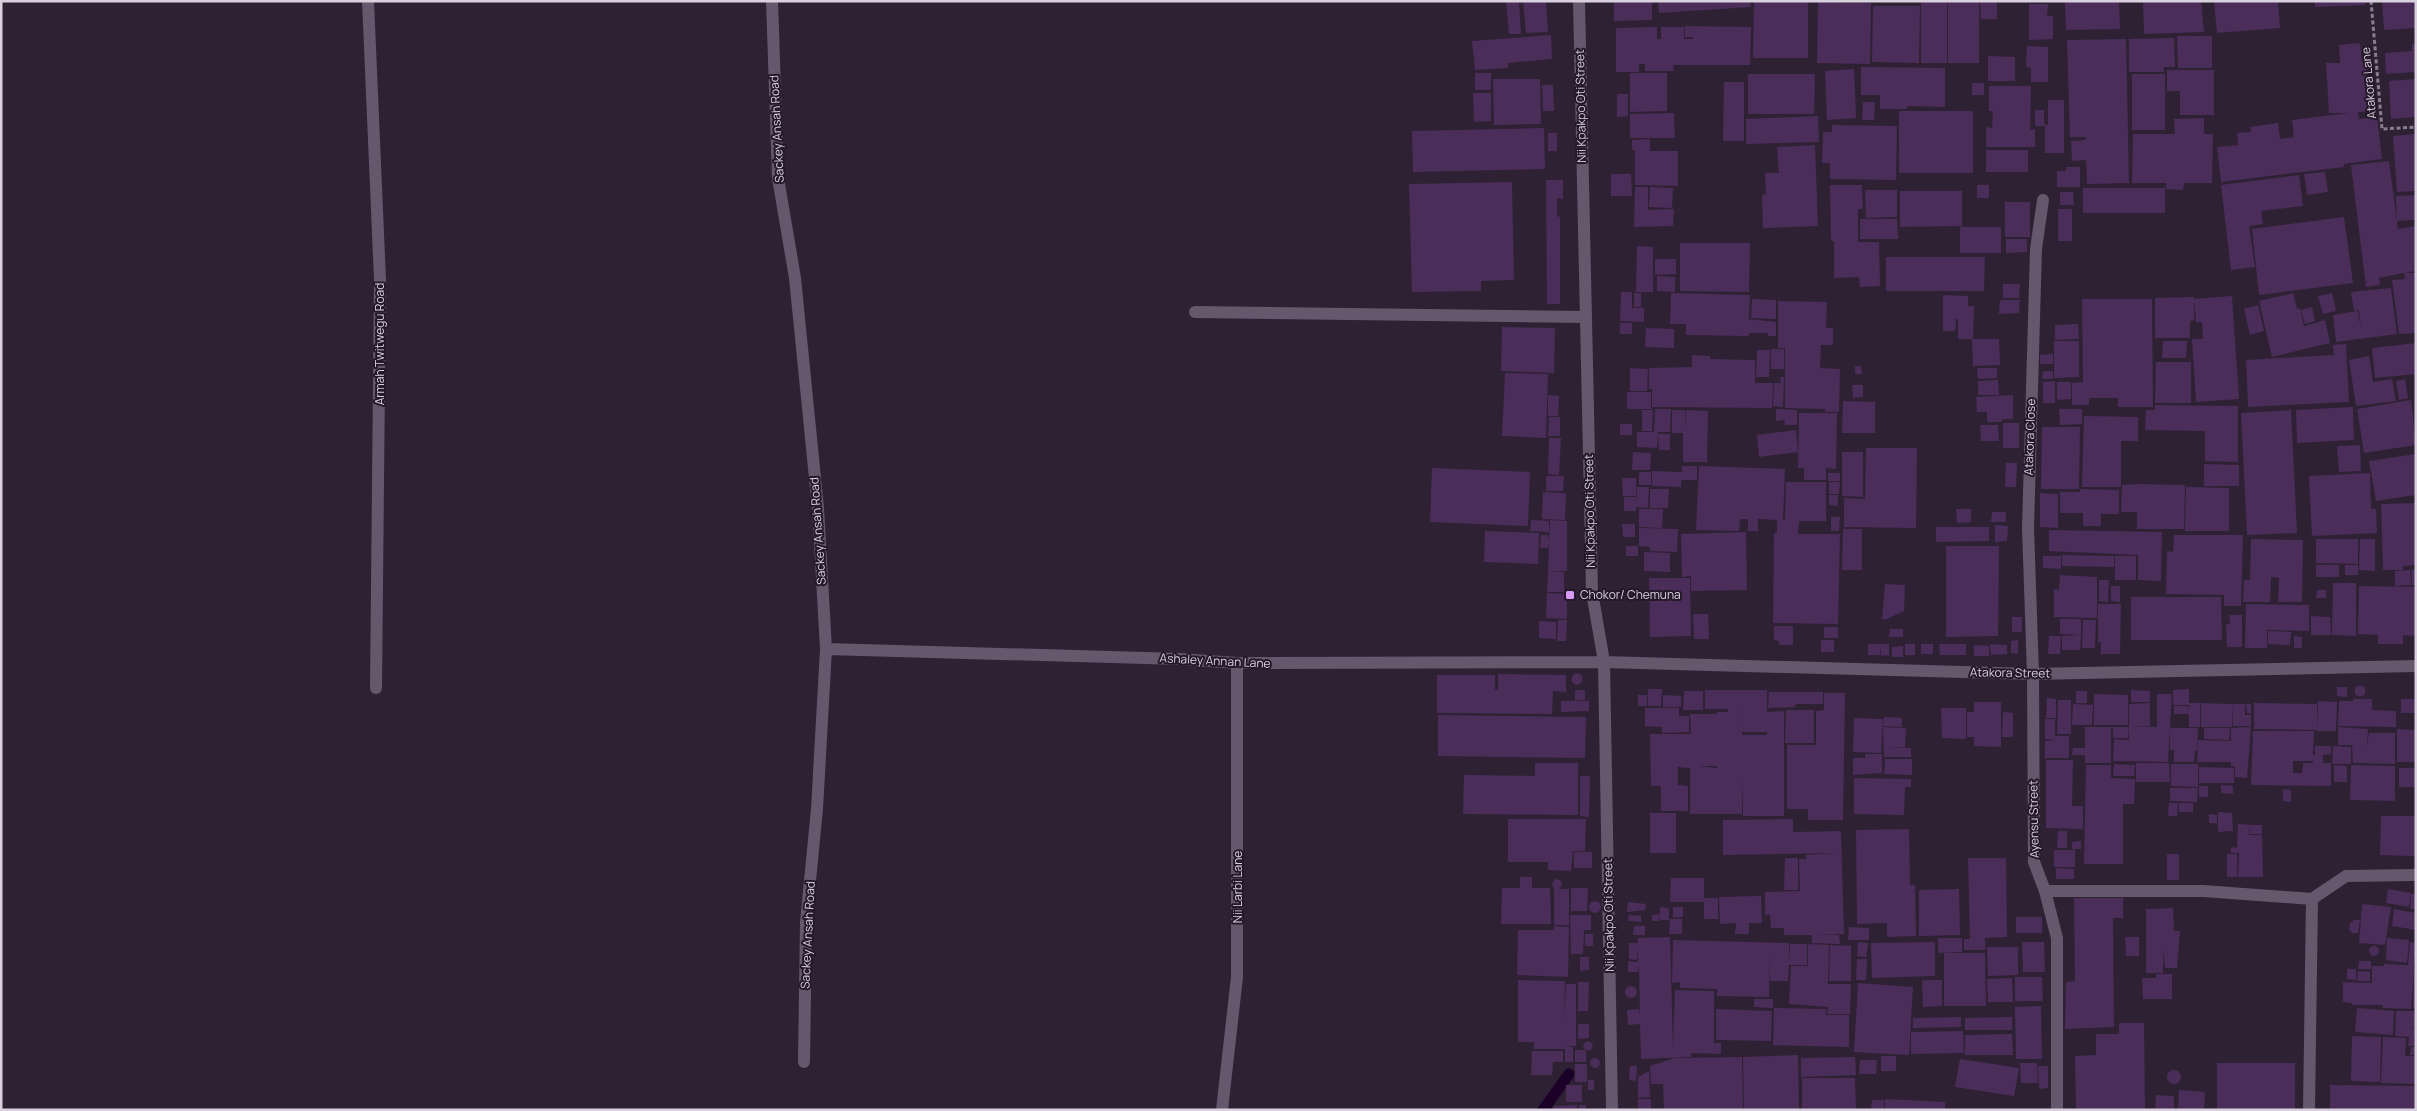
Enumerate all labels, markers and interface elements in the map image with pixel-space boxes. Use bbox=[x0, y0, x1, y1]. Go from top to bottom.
street label: Atakora Lane bbox=[2357, 47, 2380, 120]
street label: Nii Kpakpo Oti Street bbox=[1571, 49, 1590, 163]
street label: Sackey Ansah Road bbox=[765, 75, 788, 183]
street label: Armah Twitwegu Road bbox=[371, 283, 388, 405]
street label: Atakora Close bbox=[2020, 398, 2039, 476]
street label: Nii Kpakpo Oti Street bbox=[1580, 454, 1599, 568]
street label: Sackey Ansah Road bbox=[805, 477, 830, 585]
place label: Chokor/ Chemuna bbox=[1580, 586, 1681, 603]
marker: Chokor/ Chemuna bbox=[1564, 589, 1576, 601]
street label: Ashaley Annan Lane bbox=[1159, 649, 1271, 672]
street label: Atakora Street bbox=[1970, 663, 2050, 682]
street label: Ayensu Street bbox=[2024, 780, 2043, 858]
street label: Nii Larbi Lane bbox=[1229, 851, 1246, 923]
street label: Nii Kpakpo Oti Street bbox=[1599, 858, 1618, 972]
street label: Sackey Ansah Road bbox=[796, 881, 819, 989]

